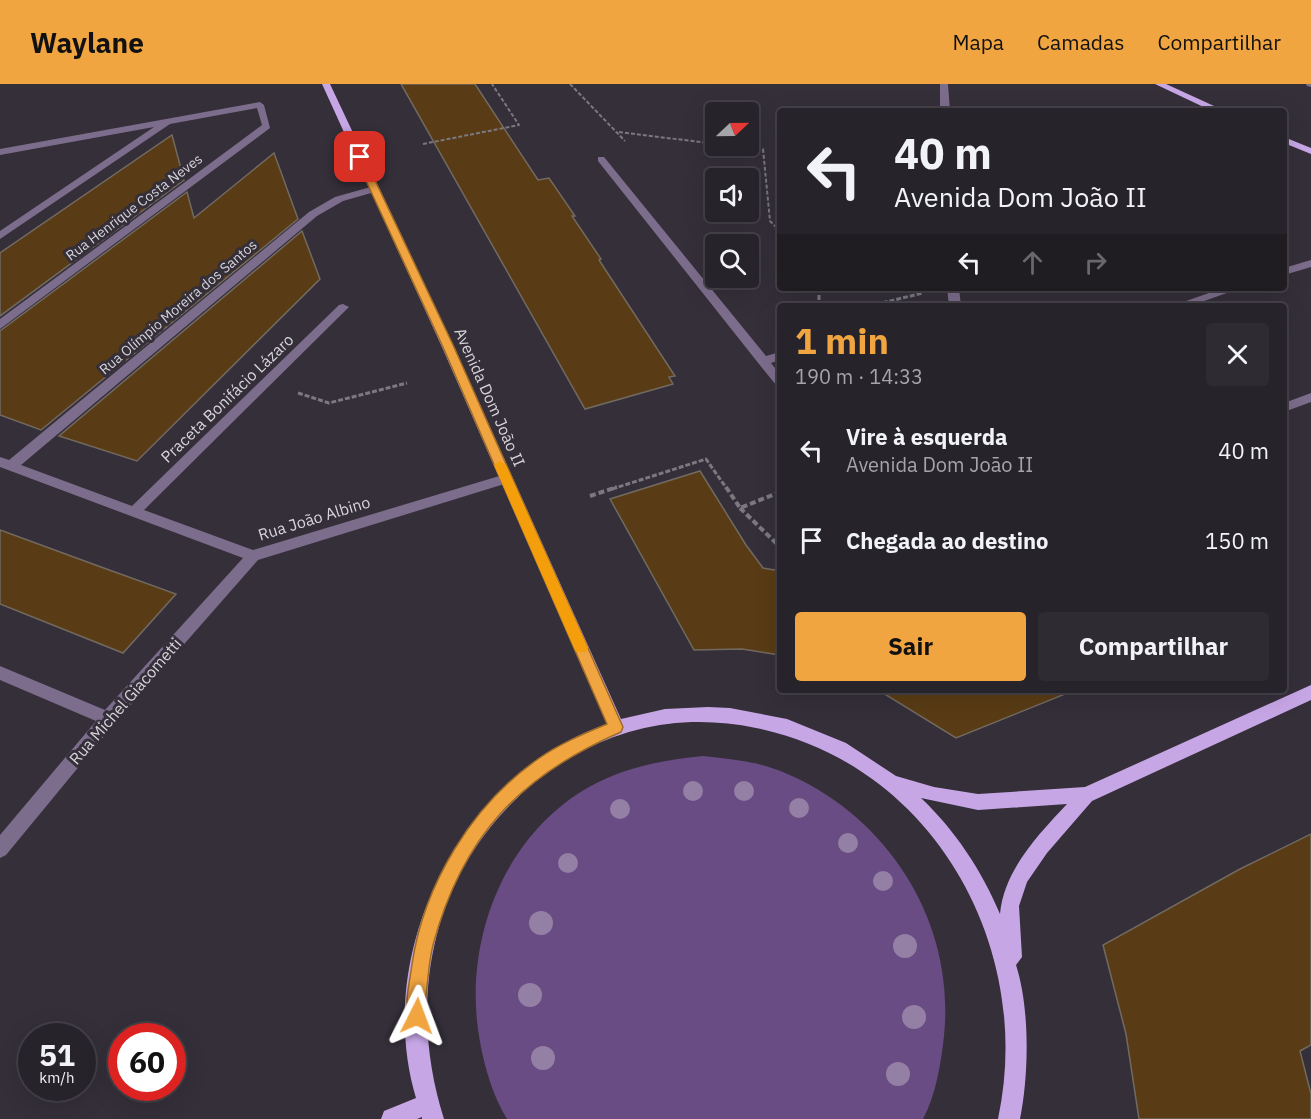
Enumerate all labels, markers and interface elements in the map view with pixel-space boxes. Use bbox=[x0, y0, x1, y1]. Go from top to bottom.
text: Waylane bbox=[30, 24, 144, 61]
text: Mapa bbox=[952, 28, 1004, 56]
text: Camadas bbox=[1037, 28, 1124, 56]
text: Compartilhar bbox=[1157, 28, 1281, 56]
north arrow bbox=[705, 102, 759, 156]
map controls bbox=[705, 102, 759, 288]
text: 40 m bbox=[894, 126, 992, 181]
pin bbox=[334, 131, 385, 182]
icon: left bbox=[795, 132, 873, 210]
icon: arrive bbox=[343, 140, 376, 173]
street label: Rua Henrique Costa Neves bbox=[62, 150, 206, 264]
button: sound bbox=[705, 168, 759, 222]
text: Avenida Dom João II bbox=[894, 179, 1147, 214]
button: search bbox=[705, 234, 759, 288]
street label: Rua Olímpio Moreira dos Santos bbox=[95, 236, 261, 378]
icon: left bbox=[953, 246, 986, 279]
icon: ahead bbox=[1016, 246, 1049, 279]
icon: right bbox=[1079, 246, 1112, 279]
text: 1 min bbox=[795, 317, 889, 364]
button: close bbox=[1206, 323, 1269, 386]
street label: Avenida Dom João II bbox=[450, 325, 530, 469]
street label: Praceta Bonifácio Lázaro bbox=[156, 329, 298, 467]
text: 190 m · 14:33 bbox=[795, 363, 923, 390]
text: Vire à esquerda bbox=[846, 422, 1008, 451]
icon: left bbox=[795, 434, 828, 467]
text: 40 m bbox=[1218, 436, 1269, 465]
text: Avenida Dom João II bbox=[846, 451, 1033, 478]
street label: Rua João Albino bbox=[256, 491, 372, 545]
icon: arrive bbox=[795, 524, 828, 557]
text: Chegada ao destino bbox=[846, 526, 1049, 555]
text: 150 m bbox=[1205, 526, 1269, 555]
button: Sair bbox=[795, 612, 1026, 681]
button: Compartilhar bbox=[1038, 612, 1269, 681]
street label: Rua Michel Giacometti bbox=[65, 634, 185, 768]
position arrow bbox=[385, 984, 449, 1048]
speed limit sign: 60 bbox=[108, 1023, 186, 1101]
text: 51 bbox=[39, 1035, 75, 1074]
text: km/h bbox=[39, 1068, 75, 1087]

